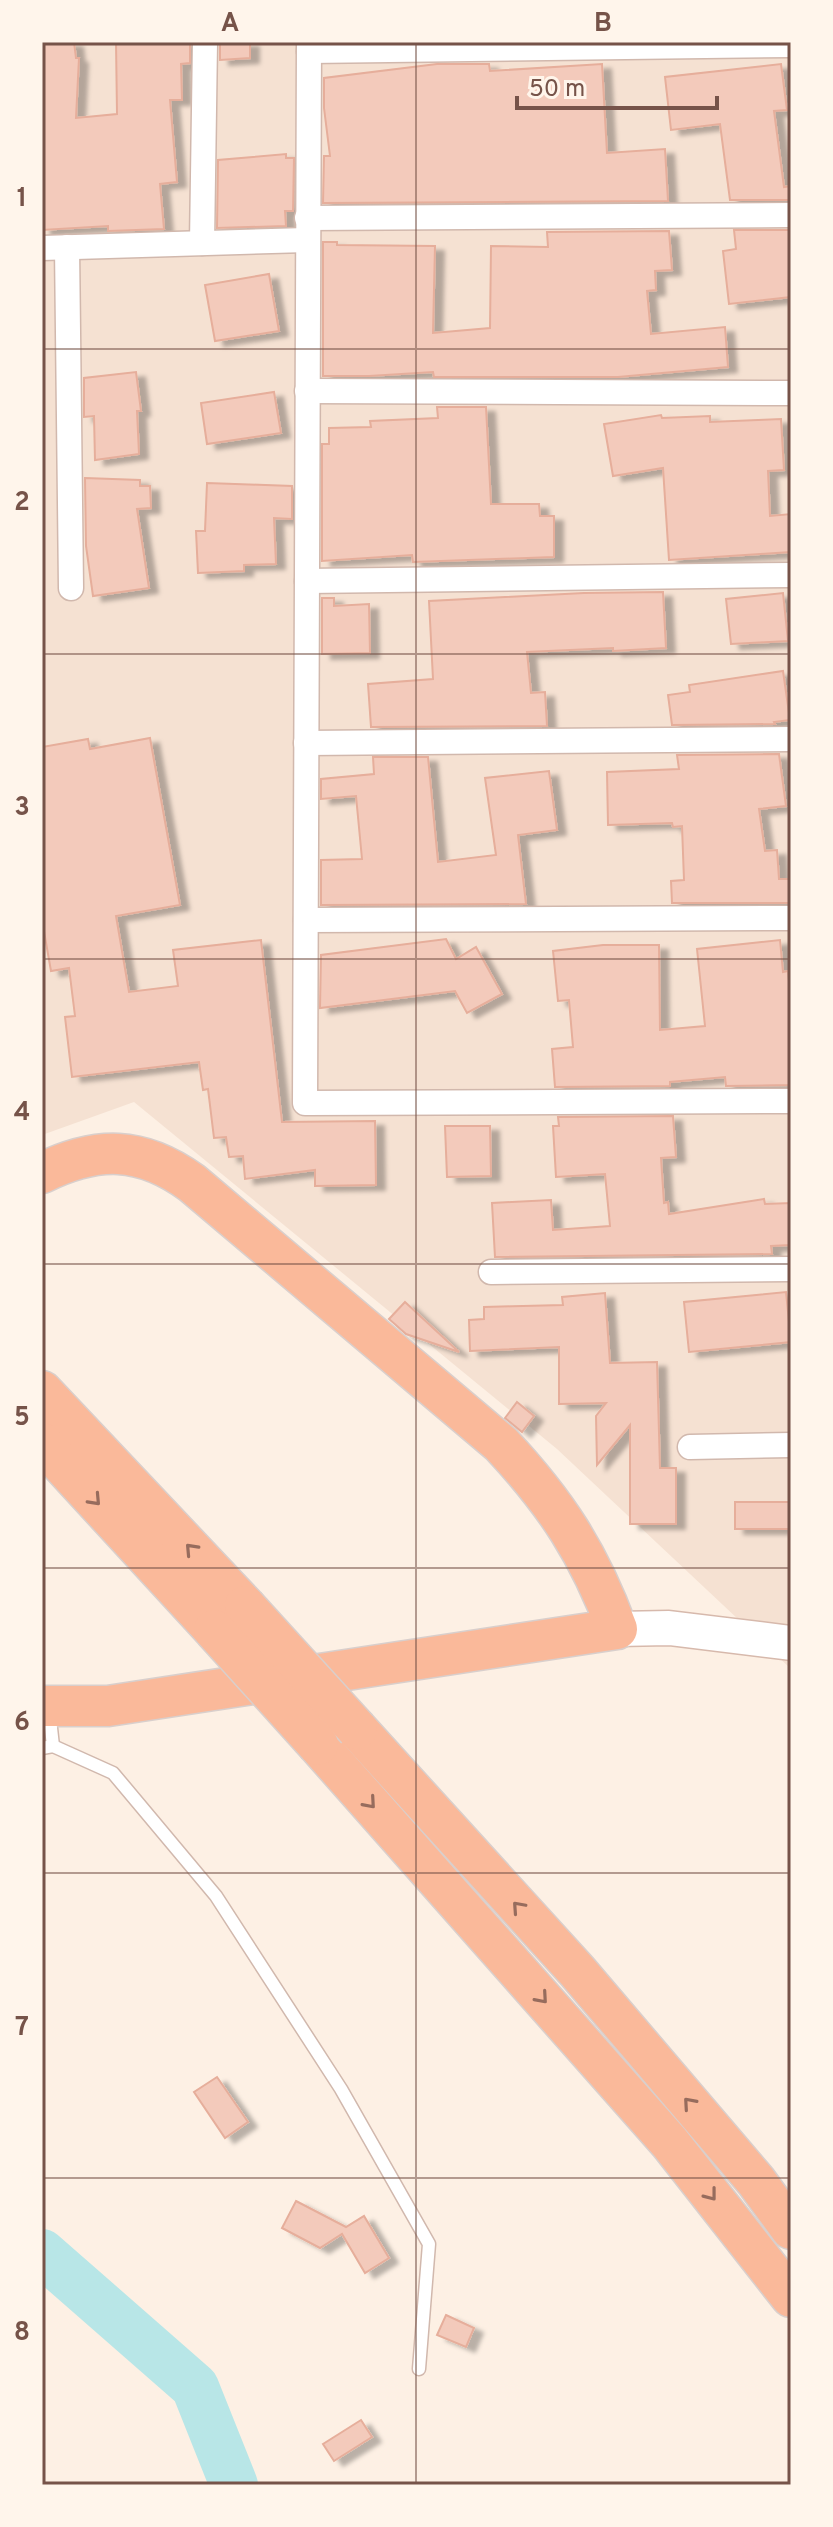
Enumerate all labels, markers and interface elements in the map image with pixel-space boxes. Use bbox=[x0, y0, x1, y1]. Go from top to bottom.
text: A bbox=[221, 8, 239, 41]
text: B bbox=[594, 8, 612, 41]
scale bar bbox=[517, 60, 717, 110]
text: 50 m bbox=[529, 75, 585, 105]
text: 1 bbox=[17, 183, 27, 216]
text: 2 bbox=[14, 487, 30, 520]
text: 3 bbox=[14, 792, 30, 825]
text: 4 bbox=[14, 1097, 30, 1130]
text: 5 bbox=[14, 1402, 30, 1435]
one-way arrow bbox=[85, 1491, 100, 1505]
one-way arrow bbox=[186, 1544, 201, 1558]
text: 6 bbox=[14, 1707, 30, 1740]
one-way arrow bbox=[360, 1794, 374, 1809]
one-way arrow bbox=[513, 1902, 528, 1916]
one-way arrow bbox=[532, 1989, 546, 2004]
text: 7 bbox=[15, 2012, 29, 2045]
one-way arrow bbox=[684, 2097, 699, 2112]
one-way arrow bbox=[701, 2186, 716, 2200]
text: 8 bbox=[14, 2317, 30, 2350]

